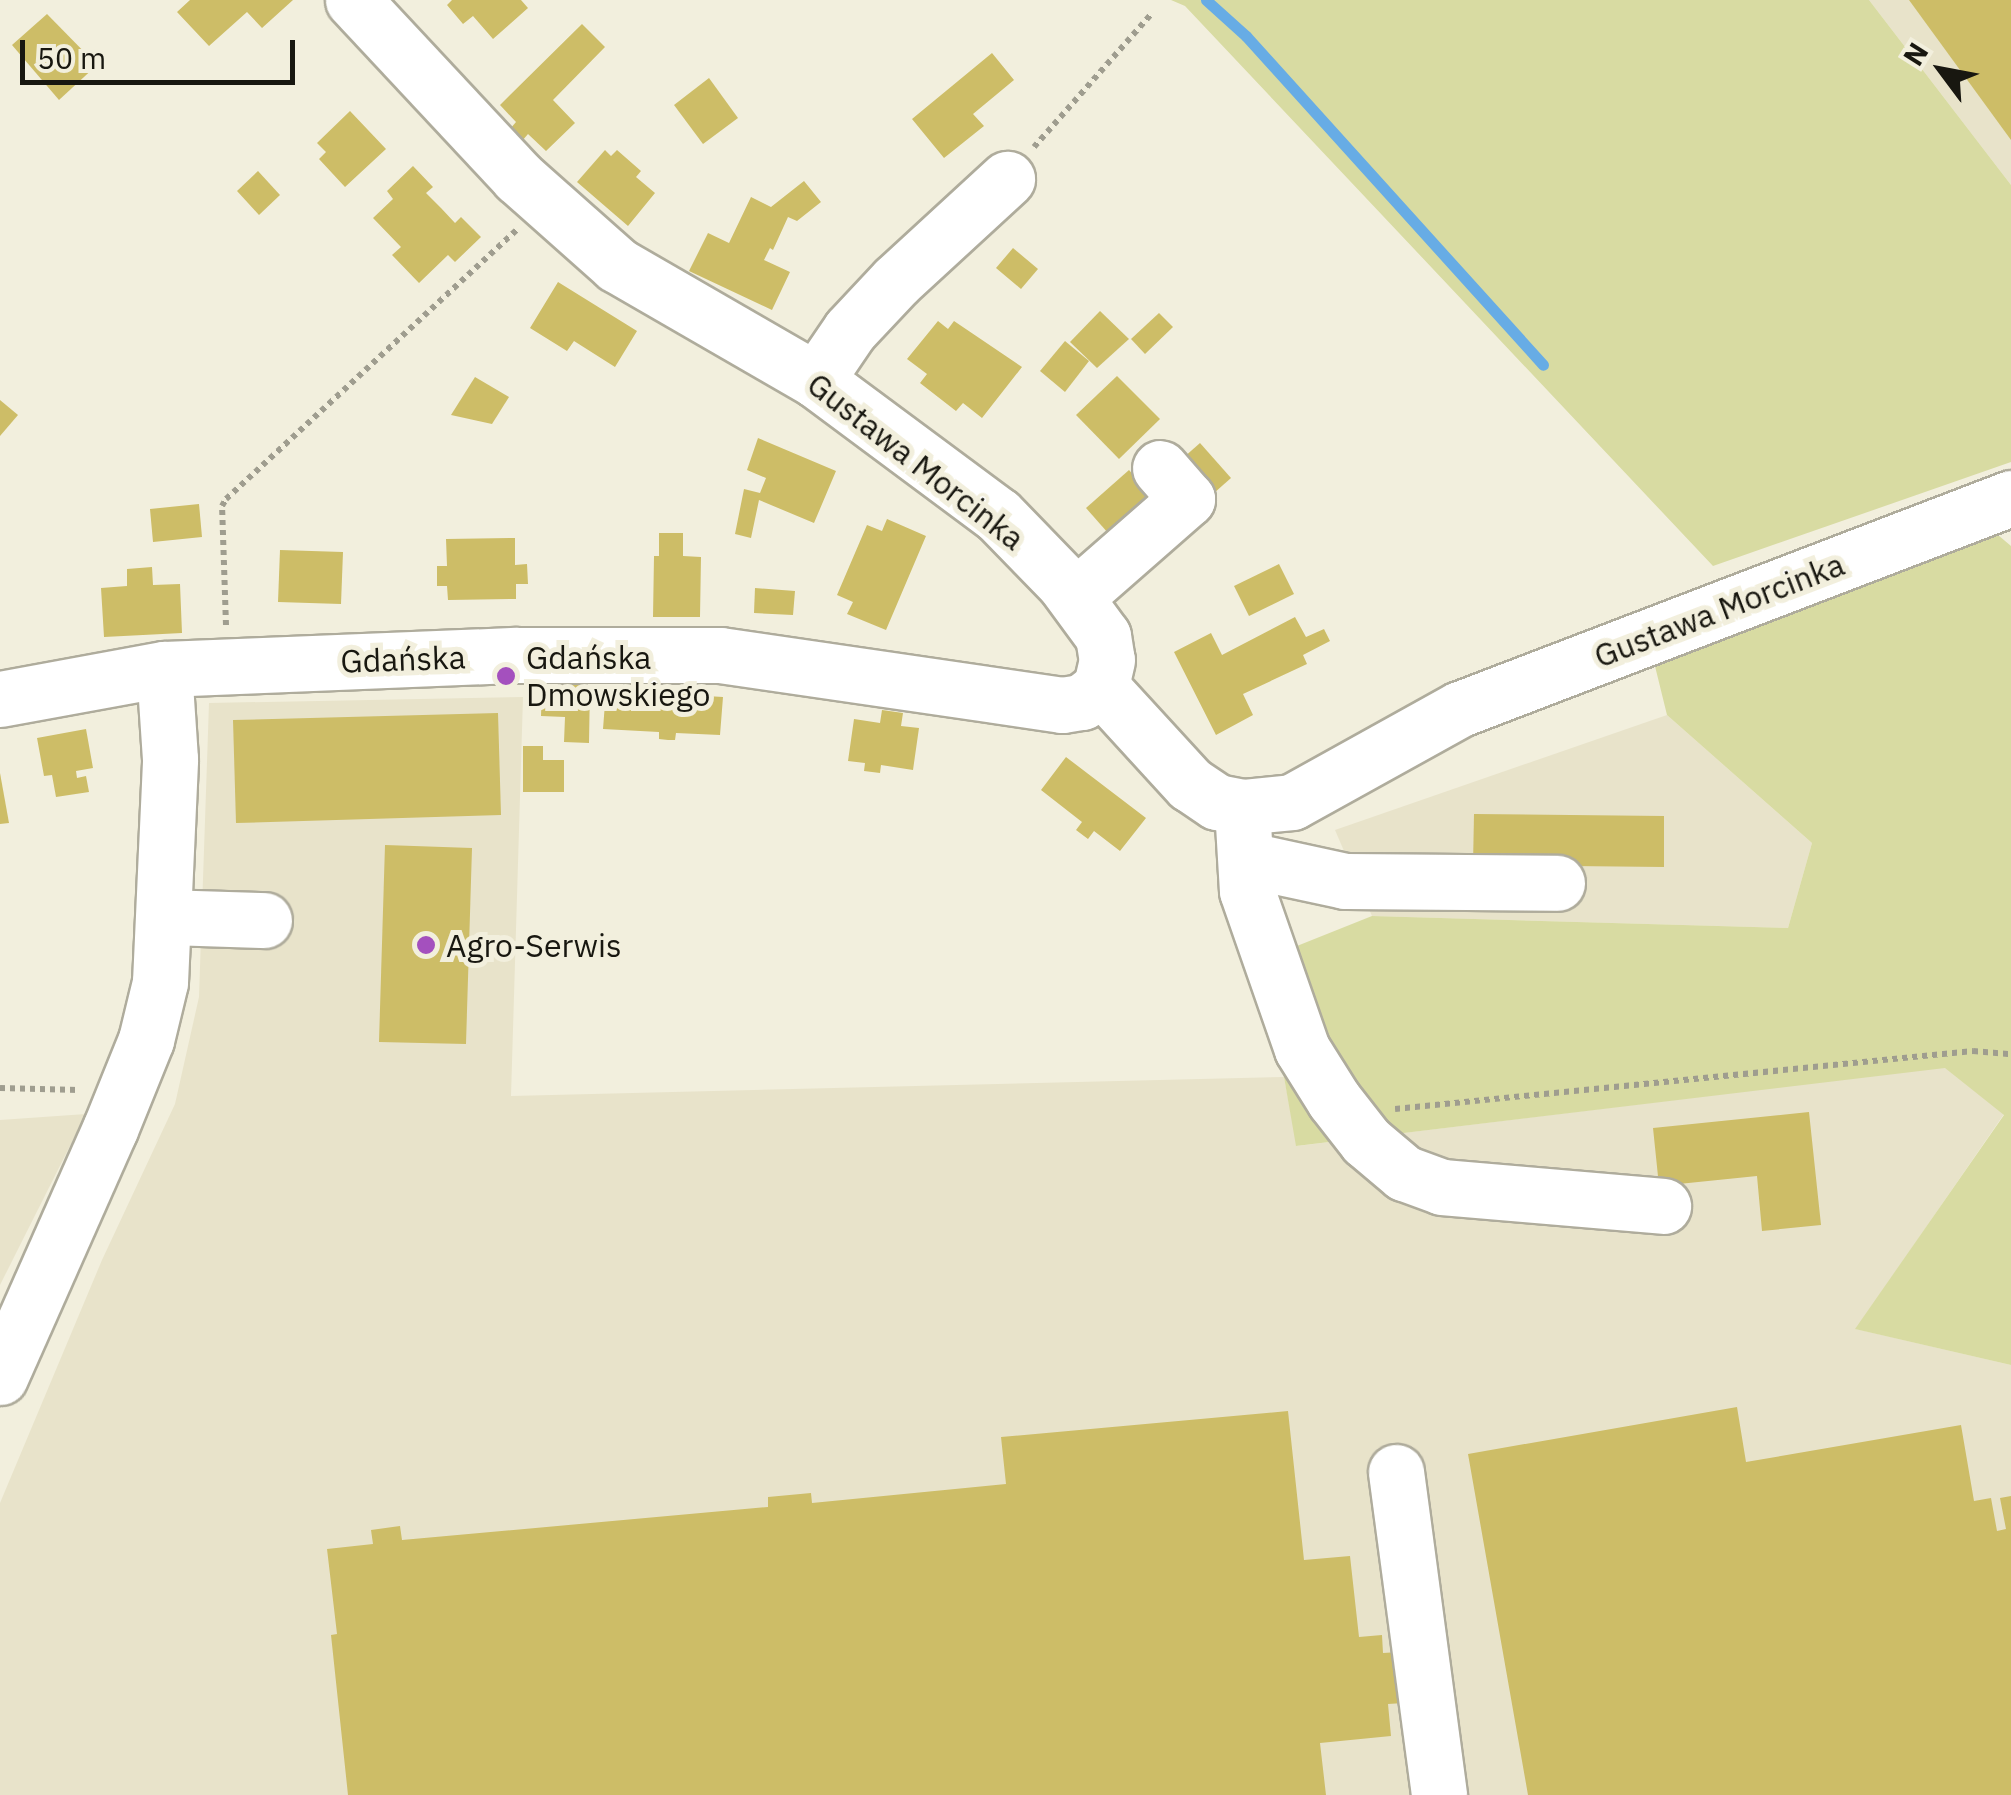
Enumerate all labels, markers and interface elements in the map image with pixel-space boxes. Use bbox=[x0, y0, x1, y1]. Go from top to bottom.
scale bar bbox=[25, 20, 300, 82]
north arrow bbox=[1891, 20, 1991, 120]
text: N bbox=[1894, 35, 1936, 72]
text: 50 m bbox=[37, 38, 106, 77]
street label: Gustawa Morcinka bbox=[800, 364, 1032, 558]
street label: Gustawa Morcinka bbox=[1589, 545, 1849, 675]
street label: Gdańska bbox=[340, 638, 466, 680]
place label: Gdańska Dmowskiego bbox=[526, 639, 710, 714]
marker: Gdańska Dmowskiego bbox=[495, 665, 517, 687]
place label: Agro-Serwis bbox=[446, 926, 622, 964]
marker: Agro-Serwis bbox=[415, 934, 437, 956]

